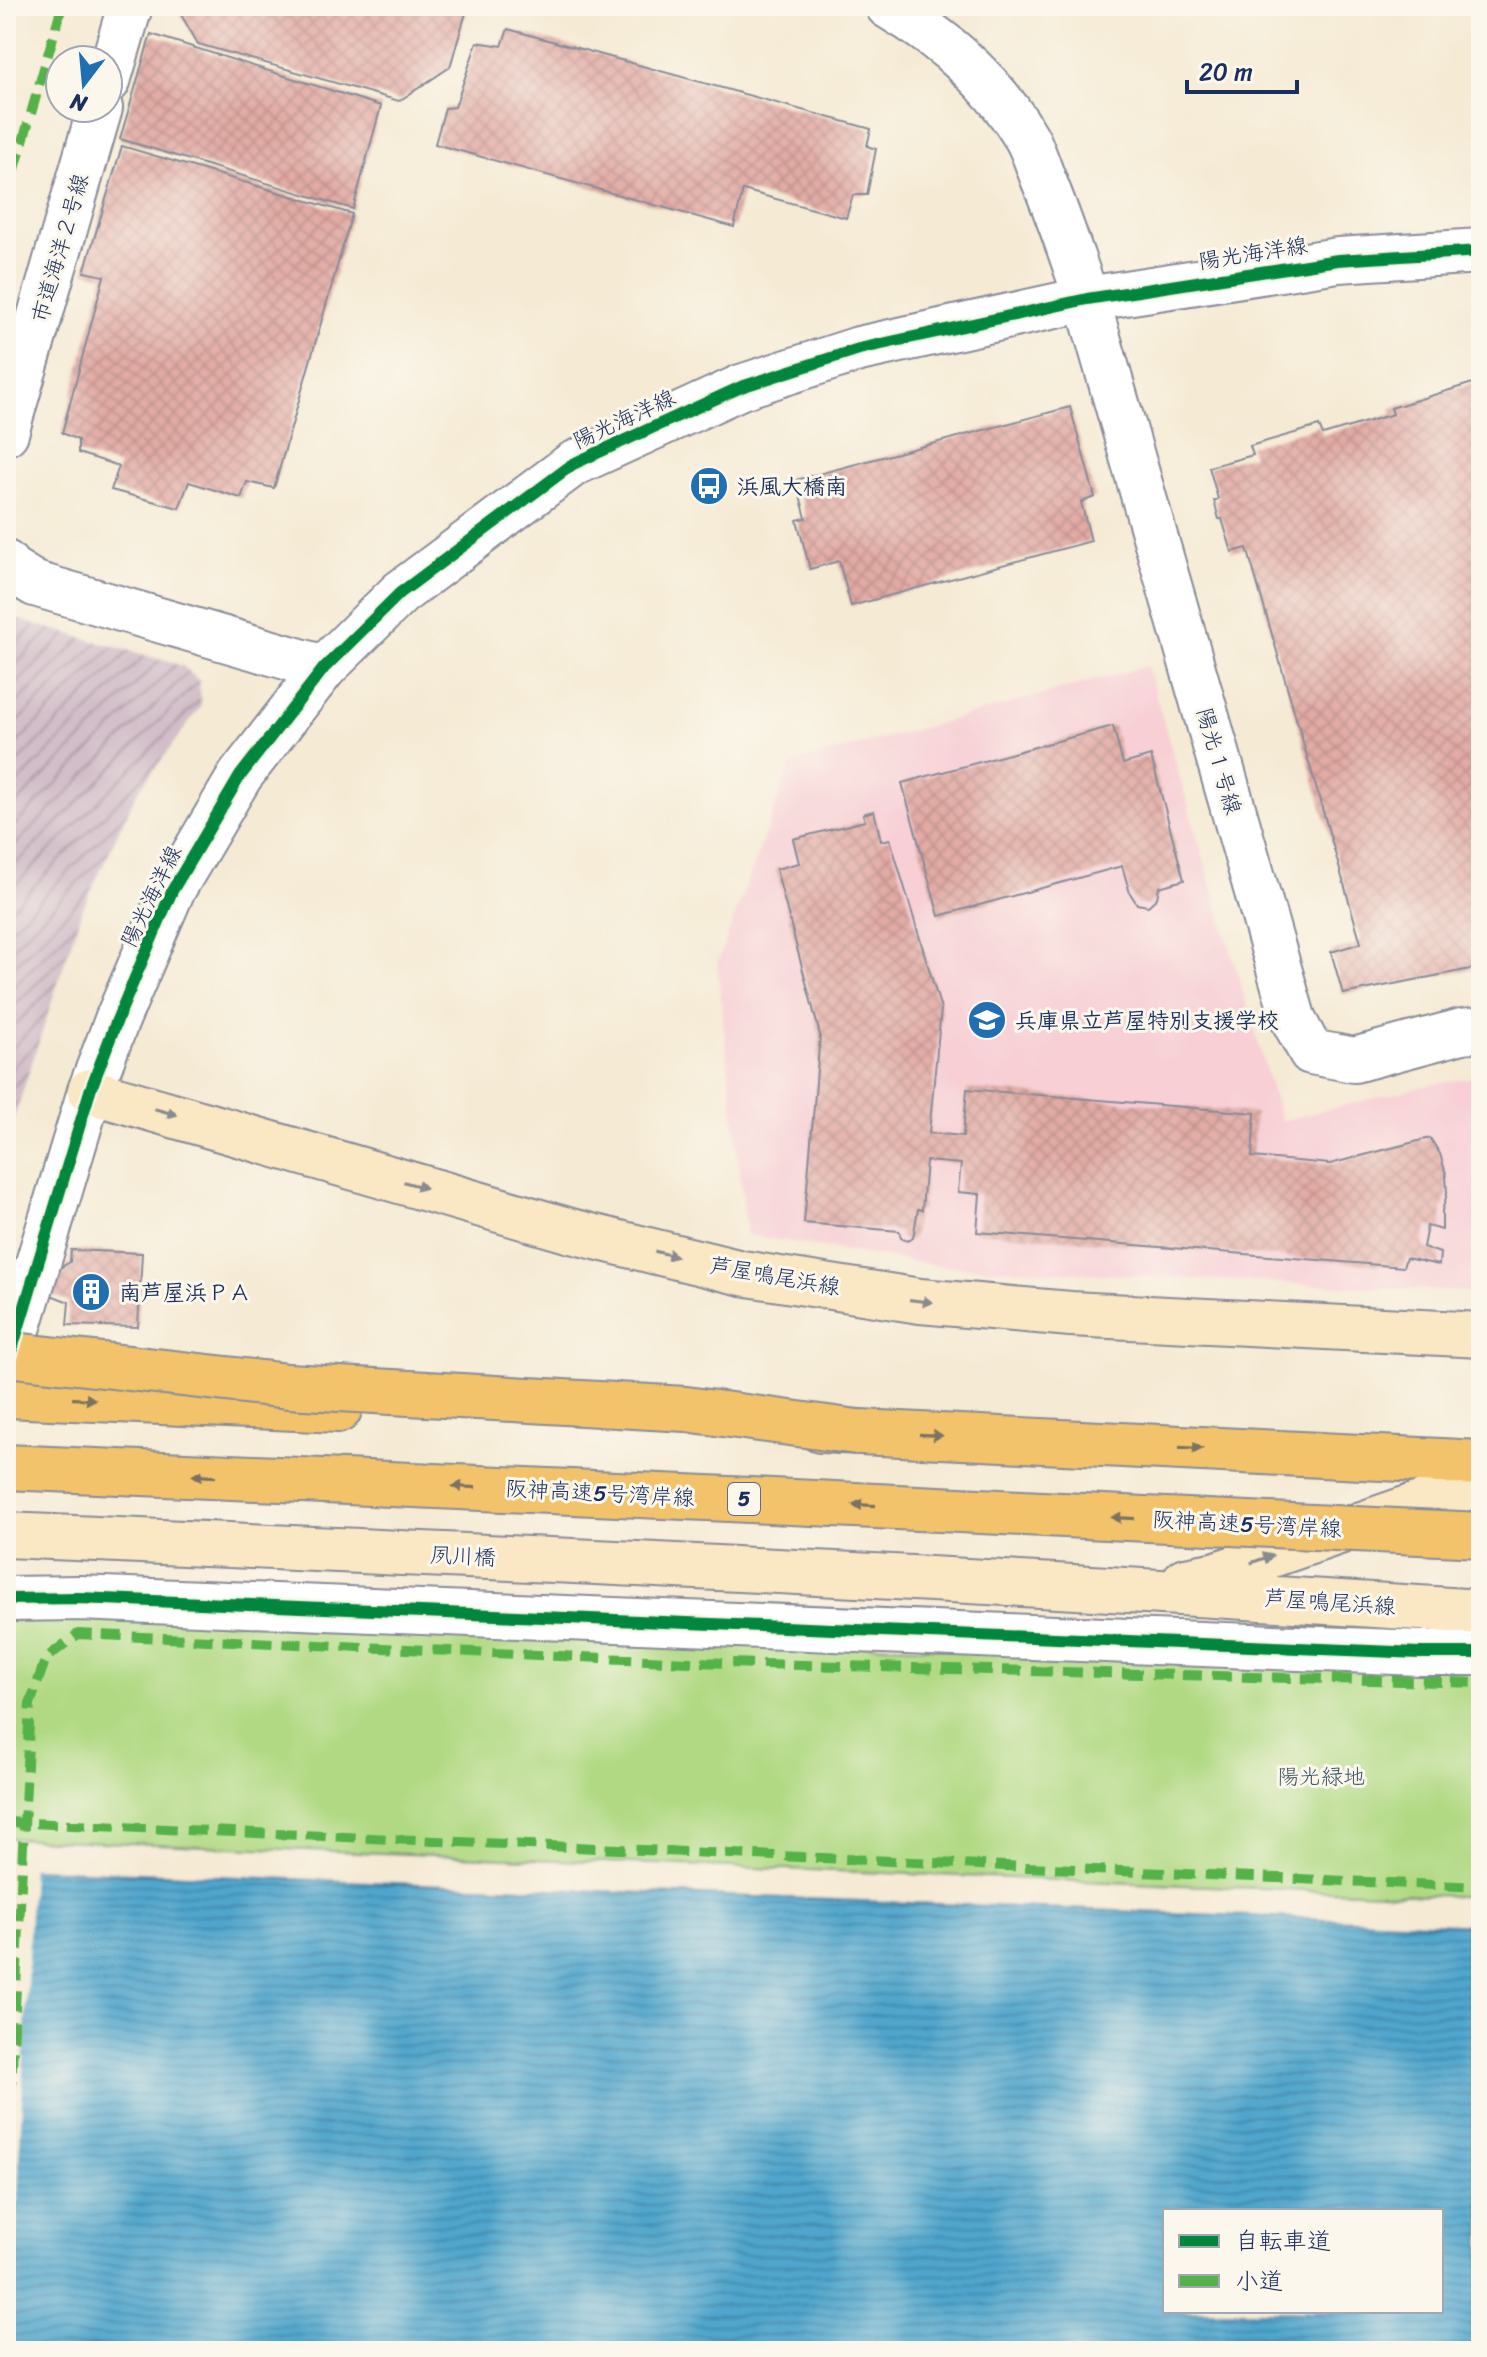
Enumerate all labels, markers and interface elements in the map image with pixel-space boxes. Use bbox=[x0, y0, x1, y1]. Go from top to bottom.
north arrow bbox=[44, 44, 124, 124]
scale bar bbox=[1187, 44, 1297, 94]
text: 20 m bbox=[1199, 51, 1253, 93]
text: N bbox=[65, 82, 92, 124]
street label: 市道海洋２号線 bbox=[20, 169, 100, 327]
street label: 陽光海洋線 bbox=[1196, 225, 1310, 281]
street label: 陽光海洋線 bbox=[566, 378, 682, 460]
bus stop icon: 浜風大橋南 bbox=[688, 465, 730, 507]
place label: 浜風大橋南 bbox=[737, 467, 847, 506]
street label: 陽光１号線 bbox=[1185, 703, 1253, 819]
street label: 陽光海洋線 bbox=[109, 838, 193, 954]
school or university icon: 兵庫県立芦屋特別支援学校 bbox=[966, 999, 1008, 1041]
place label: 兵庫県立芦屋特別支援学校 bbox=[1015, 1001, 1279, 1040]
one-way arrow bbox=[153, 1107, 178, 1119]
one-way arrow bbox=[404, 1179, 428, 1192]
street label: 芦屋鳴尾浜線 bbox=[707, 1245, 843, 1307]
one-way arrow bbox=[653, 1249, 678, 1261]
building icon: 南芦屋浜ＰＡ bbox=[70, 1271, 112, 1313]
place label: 南芦屋浜ＰＡ bbox=[119, 1273, 251, 1312]
one-way arrow bbox=[909, 1294, 934, 1307]
one-way arrow bbox=[72, 1392, 97, 1405]
one-way arrow bbox=[919, 1429, 944, 1442]
one-way arrow bbox=[1179, 1442, 1204, 1455]
one-way arrow bbox=[191, 1469, 216, 1482]
street label: 阪神高速5号湾岸線 bbox=[504, 1469, 696, 1517]
one-way arrow bbox=[451, 1480, 476, 1493]
road number: 5 bbox=[728, 1483, 760, 1515]
one-way arrow bbox=[851, 1498, 876, 1511]
street label: 阪神高速5号湾岸線 bbox=[1151, 1500, 1343, 1548]
one-way arrow bbox=[1110, 1511, 1135, 1524]
street label: 夙川橋 bbox=[429, 1535, 497, 1577]
one-way arrow bbox=[1250, 1552, 1274, 1564]
street label: 芦屋鳴尾浜線 bbox=[1263, 1578, 1397, 1626]
park label: 陽光緑地 bbox=[1277, 1757, 1365, 1796]
legend bbox=[1163, 2209, 1443, 2313]
text: 自転車道 bbox=[1235, 2220, 1331, 2262]
text: 小道 bbox=[1235, 2260, 1283, 2302]

